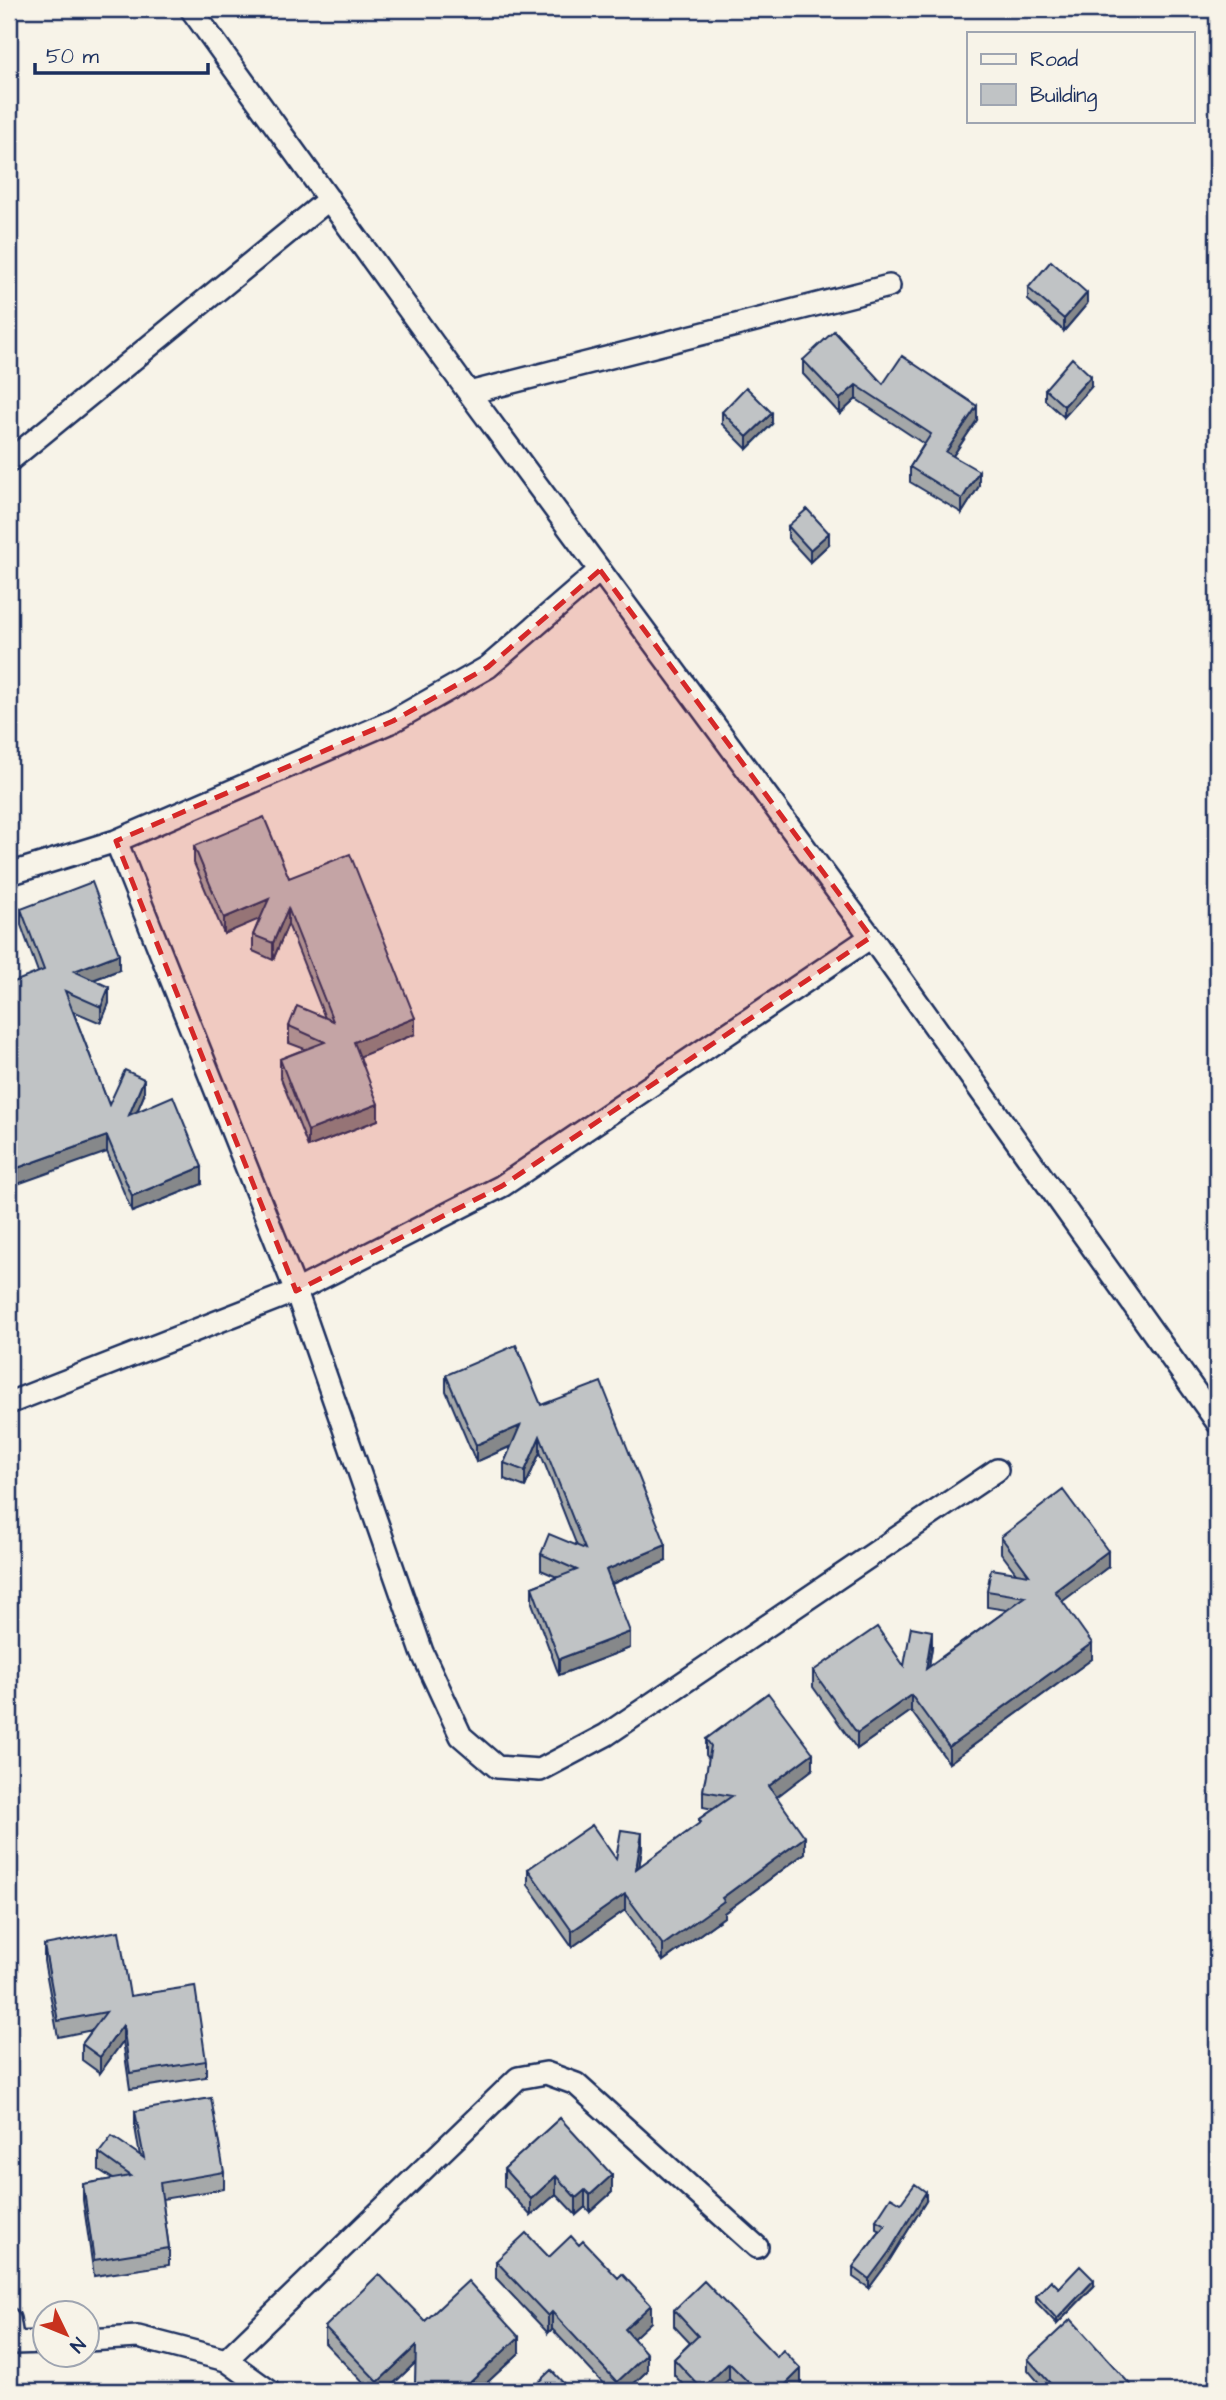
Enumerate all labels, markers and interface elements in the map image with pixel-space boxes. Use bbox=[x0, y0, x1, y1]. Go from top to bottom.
scale bar bbox=[35, 32, 208, 76]
legend bbox=[967, 32, 1194, 122]
text: 50 m bbox=[46, 42, 100, 71]
text: Road bbox=[1030, 45, 1078, 74]
text: Building bbox=[1030, 81, 1098, 112]
north arrow bbox=[32, 2298, 102, 2368]
text: N bbox=[63, 2331, 91, 2358]

